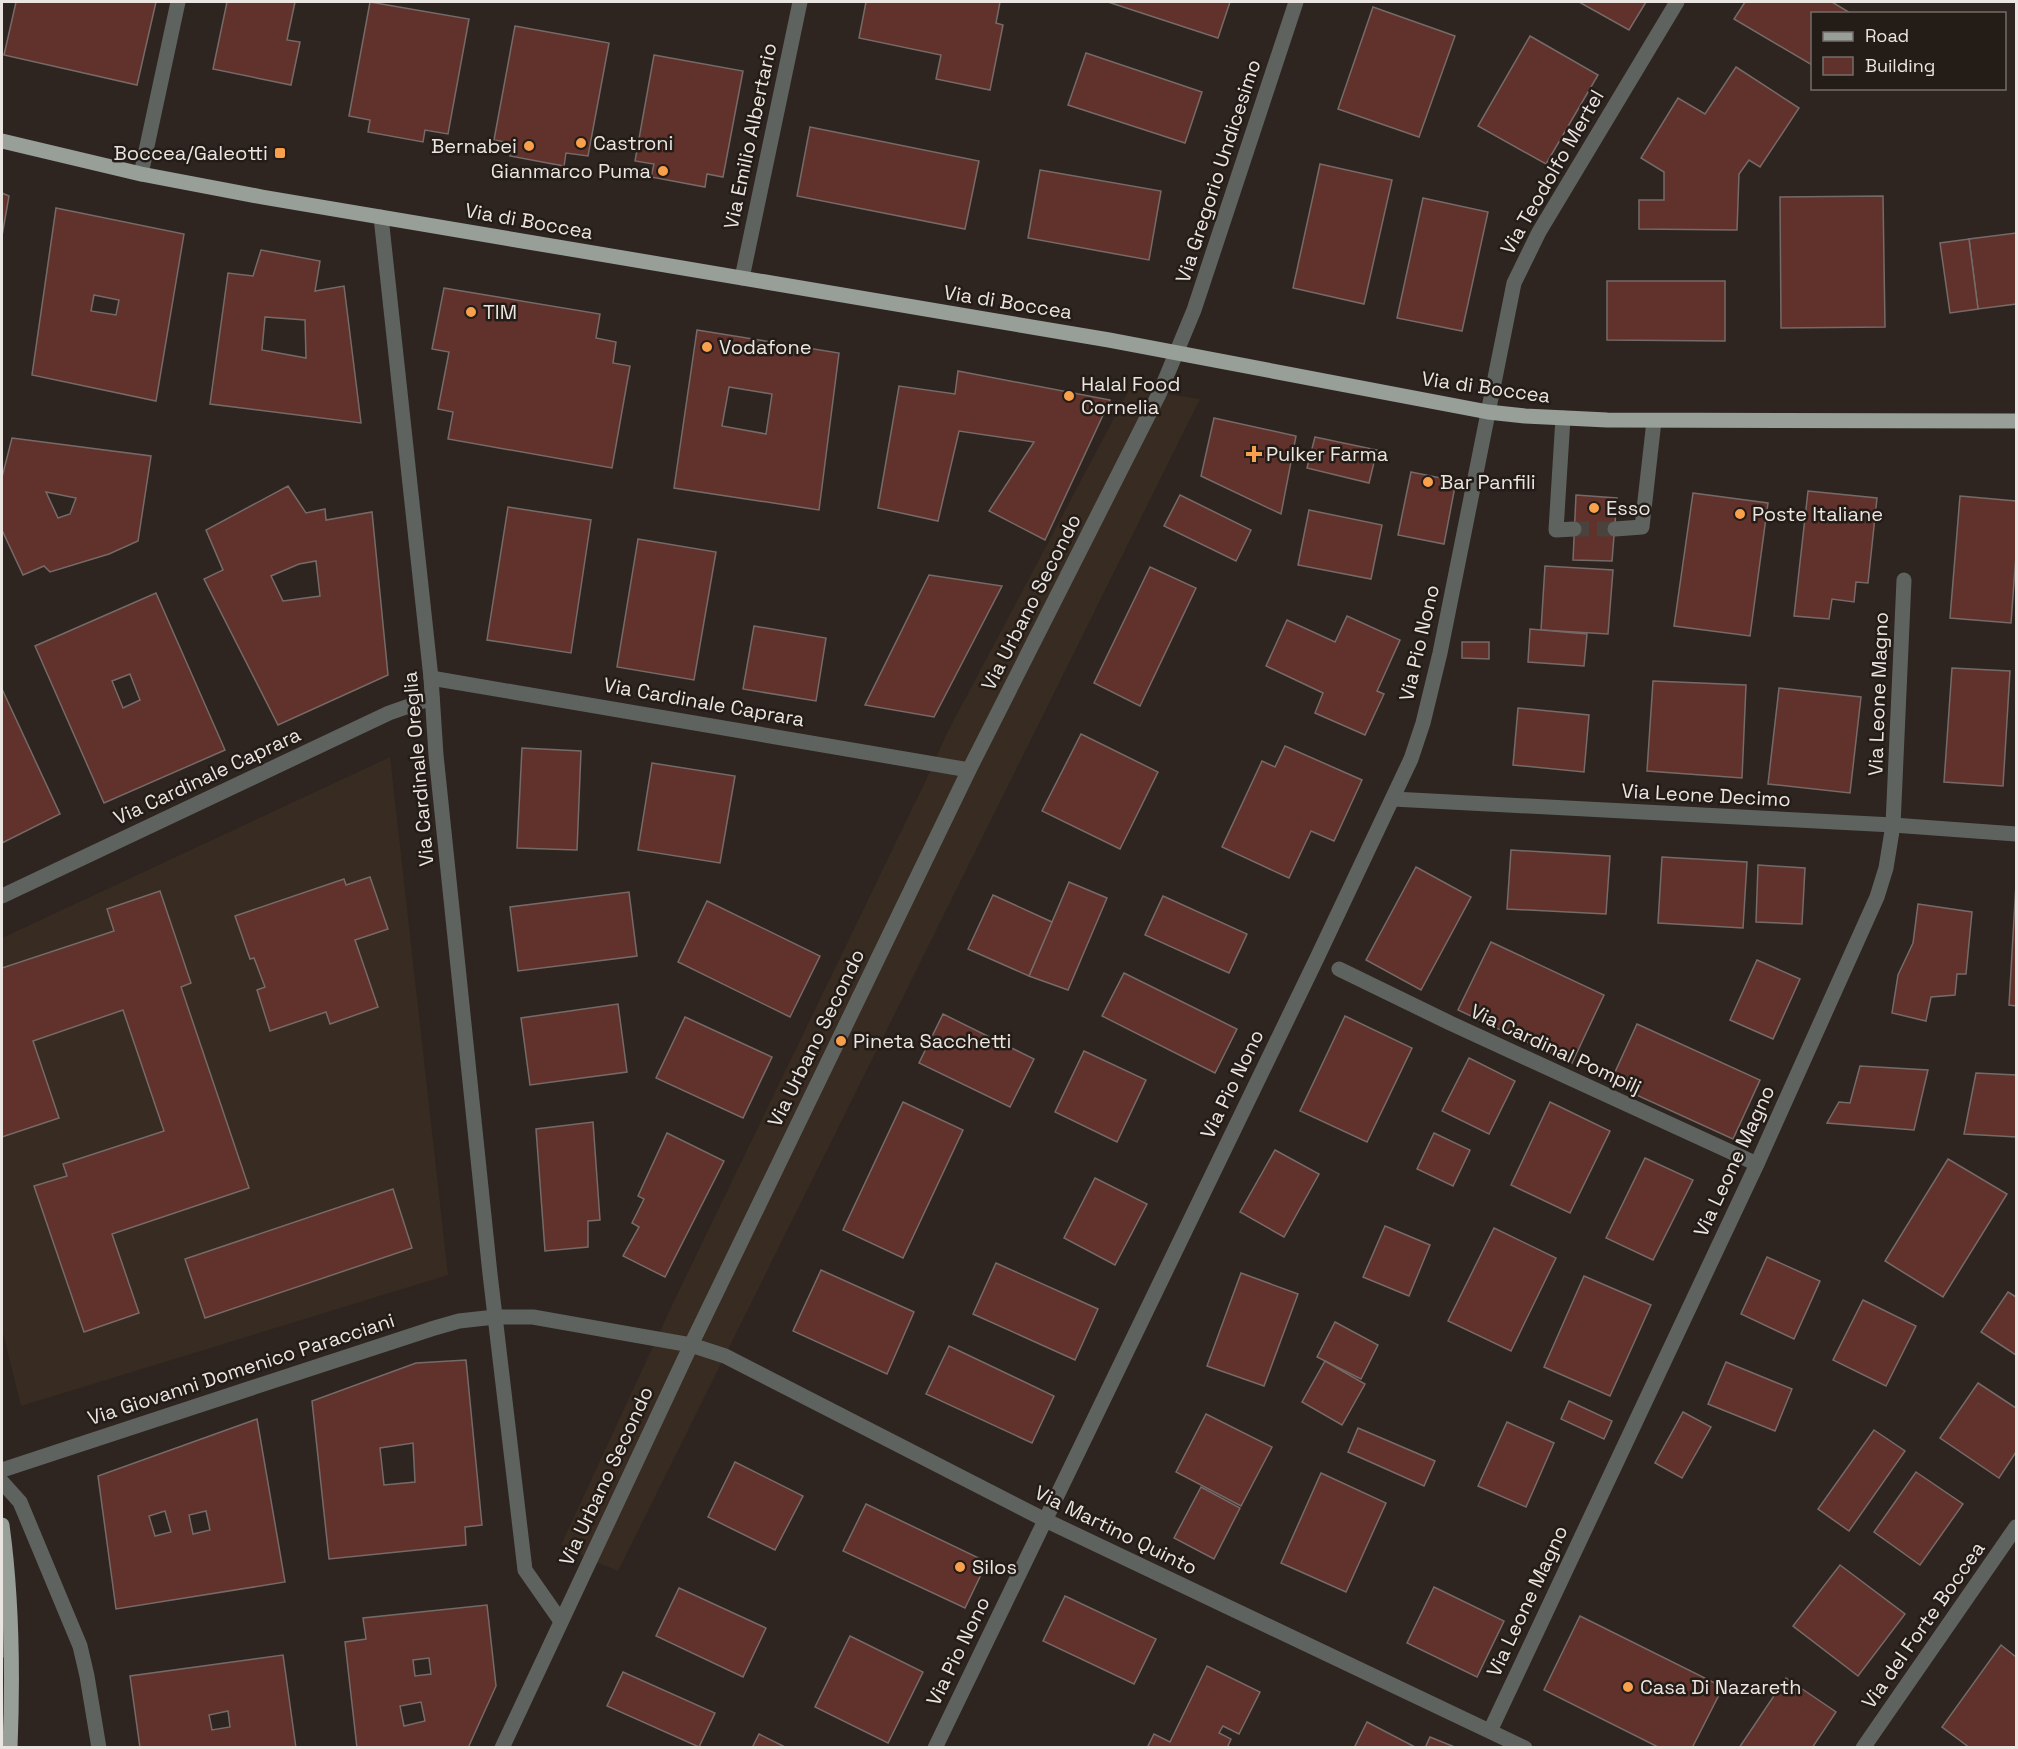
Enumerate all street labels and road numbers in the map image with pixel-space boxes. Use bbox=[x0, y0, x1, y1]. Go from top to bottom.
street label: Via Emilio Albertario bbox=[718, 41, 782, 231]
street label: Via Gregorio Undicesimo bbox=[1170, 56, 1266, 286]
street label: Via Teodolfo Mertel bbox=[1494, 85, 1610, 259]
street label: Via di Boccea bbox=[463, 197, 595, 245]
street label: Via di Boccea bbox=[942, 279, 1074, 325]
street label: Via di Boccea bbox=[1420, 365, 1552, 409]
street label: Via Urbano Secondo bbox=[975, 509, 1087, 695]
street label: Via Pio Nono bbox=[1393, 582, 1445, 704]
street label: Via Leone Magno bbox=[1862, 611, 1894, 777]
street label: Via Cardinale Oreglia bbox=[397, 671, 439, 867]
street label: Via Cardinale Caprara bbox=[602, 672, 806, 732]
street label: Via Cardinale Caprara bbox=[109, 721, 305, 831]
street label: Via Leone Decimo bbox=[1621, 778, 1791, 812]
street label: Via Urbano Secondo bbox=[762, 945, 870, 1131]
street label: Via Cardinal Pompilj bbox=[1466, 998, 1646, 1100]
street label: Via Pio Nono bbox=[1194, 1025, 1270, 1143]
street label: Via Leone Magno bbox=[1688, 1081, 1780, 1241]
street label: Via Giovanni Domenico Paracciani bbox=[84, 1307, 398, 1431]
street label: Via Urbano Secondo bbox=[553, 1382, 659, 1570]
street label: Via Martino Quinto bbox=[1030, 1479, 1202, 1581]
street label: Via Leone Magno bbox=[1481, 1521, 1573, 1681]
street label: Via del Forte Boccea bbox=[1856, 1536, 1990, 1714]
street label: Via Pio Nono bbox=[920, 1592, 996, 1710]

